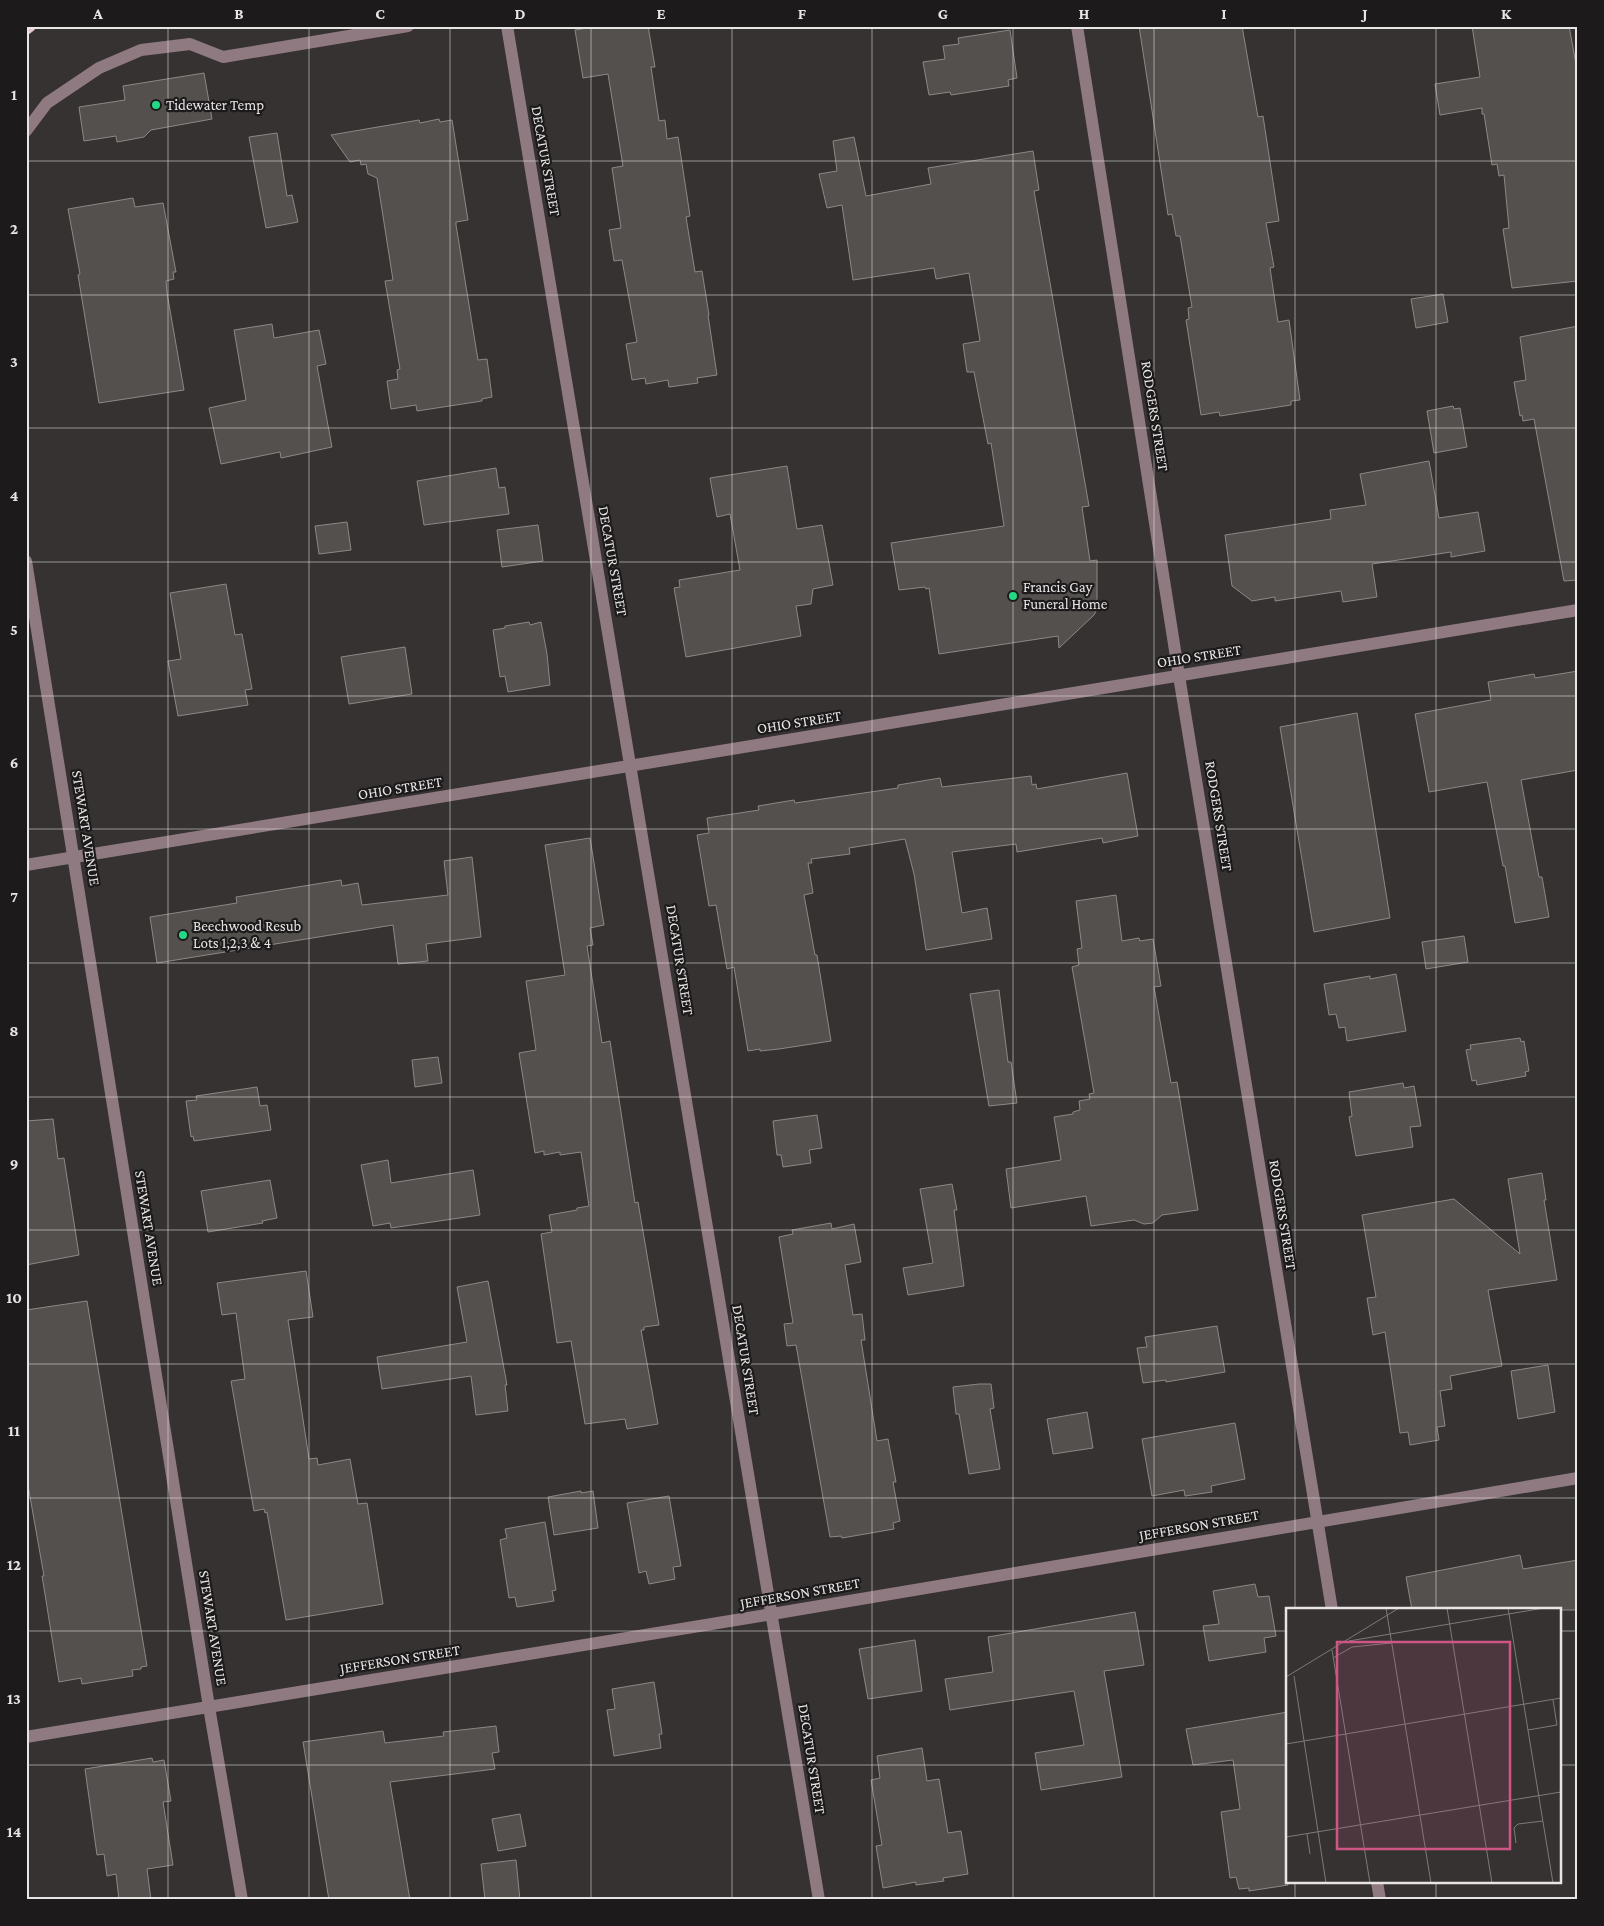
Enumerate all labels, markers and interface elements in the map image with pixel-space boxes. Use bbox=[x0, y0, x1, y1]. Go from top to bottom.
text: A bbox=[92, 5, 103, 22]
text: B bbox=[234, 5, 244, 22]
text: C bbox=[375, 5, 385, 22]
text: D bbox=[514, 5, 526, 22]
text: E bbox=[656, 5, 666, 22]
text: F bbox=[798, 5, 807, 22]
text: G bbox=[938, 5, 948, 22]
text: H bbox=[1079, 5, 1090, 22]
text: I bbox=[1221, 5, 1227, 22]
text: J bbox=[1360, 5, 1368, 22]
text: K bbox=[1501, 5, 1512, 22]
text: 1 bbox=[11, 86, 17, 103]
place label: Tidewater Temp bbox=[166, 97, 264, 114]
marker: Tidewater Temp bbox=[150, 99, 162, 111]
street label: DECATUR STREET bbox=[528, 105, 564, 217]
text: 2 bbox=[10, 220, 18, 237]
text: 3 bbox=[10, 353, 18, 370]
street label: RODGERS STREET bbox=[1138, 360, 1172, 472]
text: 4 bbox=[10, 487, 19, 504]
street label: DECATUR STREET bbox=[595, 505, 631, 617]
place label: Francis Gay Funeral Home bbox=[1023, 579, 1108, 612]
marker: Francis Gay Funeral Home bbox=[1007, 590, 1019, 602]
text: 5 bbox=[10, 621, 18, 638]
street label: OHIO STREET bbox=[1156, 641, 1242, 671]
street label: OHIO STREET bbox=[756, 707, 842, 737]
text: 6 bbox=[10, 754, 18, 771]
street label: RODGERS STREET bbox=[1202, 760, 1236, 872]
street label: STEWART AVENUE bbox=[69, 769, 103, 887]
street label: OHIO STREET bbox=[357, 773, 443, 803]
text: 7 bbox=[10, 888, 18, 905]
street label: DECATUR STREET bbox=[663, 904, 697, 1016]
place label: Beechwood Resub Lots 1,2,3 & 4 bbox=[193, 918, 302, 951]
marker: Beechwood Resub Lots 1,2,3 & 4 bbox=[177, 929, 189, 941]
text: 8 bbox=[9, 1022, 19, 1039]
text: 9 bbox=[10, 1155, 18, 1172]
street label: RODGERS STREET bbox=[1266, 1159, 1300, 1271]
street label: STEWART AVENUE bbox=[132, 1169, 166, 1287]
text: 10 bbox=[6, 1289, 22, 1306]
street label: DECATUR STREET bbox=[729, 1304, 763, 1416]
text: 11 bbox=[8, 1422, 20, 1439]
street label: JEFFERSON STREET bbox=[1136, 1507, 1260, 1545]
text: 12 bbox=[7, 1556, 21, 1573]
street label: STEWART AVENUE bbox=[196, 1569, 230, 1687]
street label: JEFFERSON STREET bbox=[737, 1575, 861, 1613]
inset map bbox=[1286, 1608, 1562, 1884]
street label: JEFFERSON STREET bbox=[337, 1642, 461, 1678]
text: 13 bbox=[7, 1690, 21, 1707]
street label: DECATUR STREET bbox=[795, 1703, 829, 1815]
text: 14 bbox=[7, 1823, 22, 1840]

